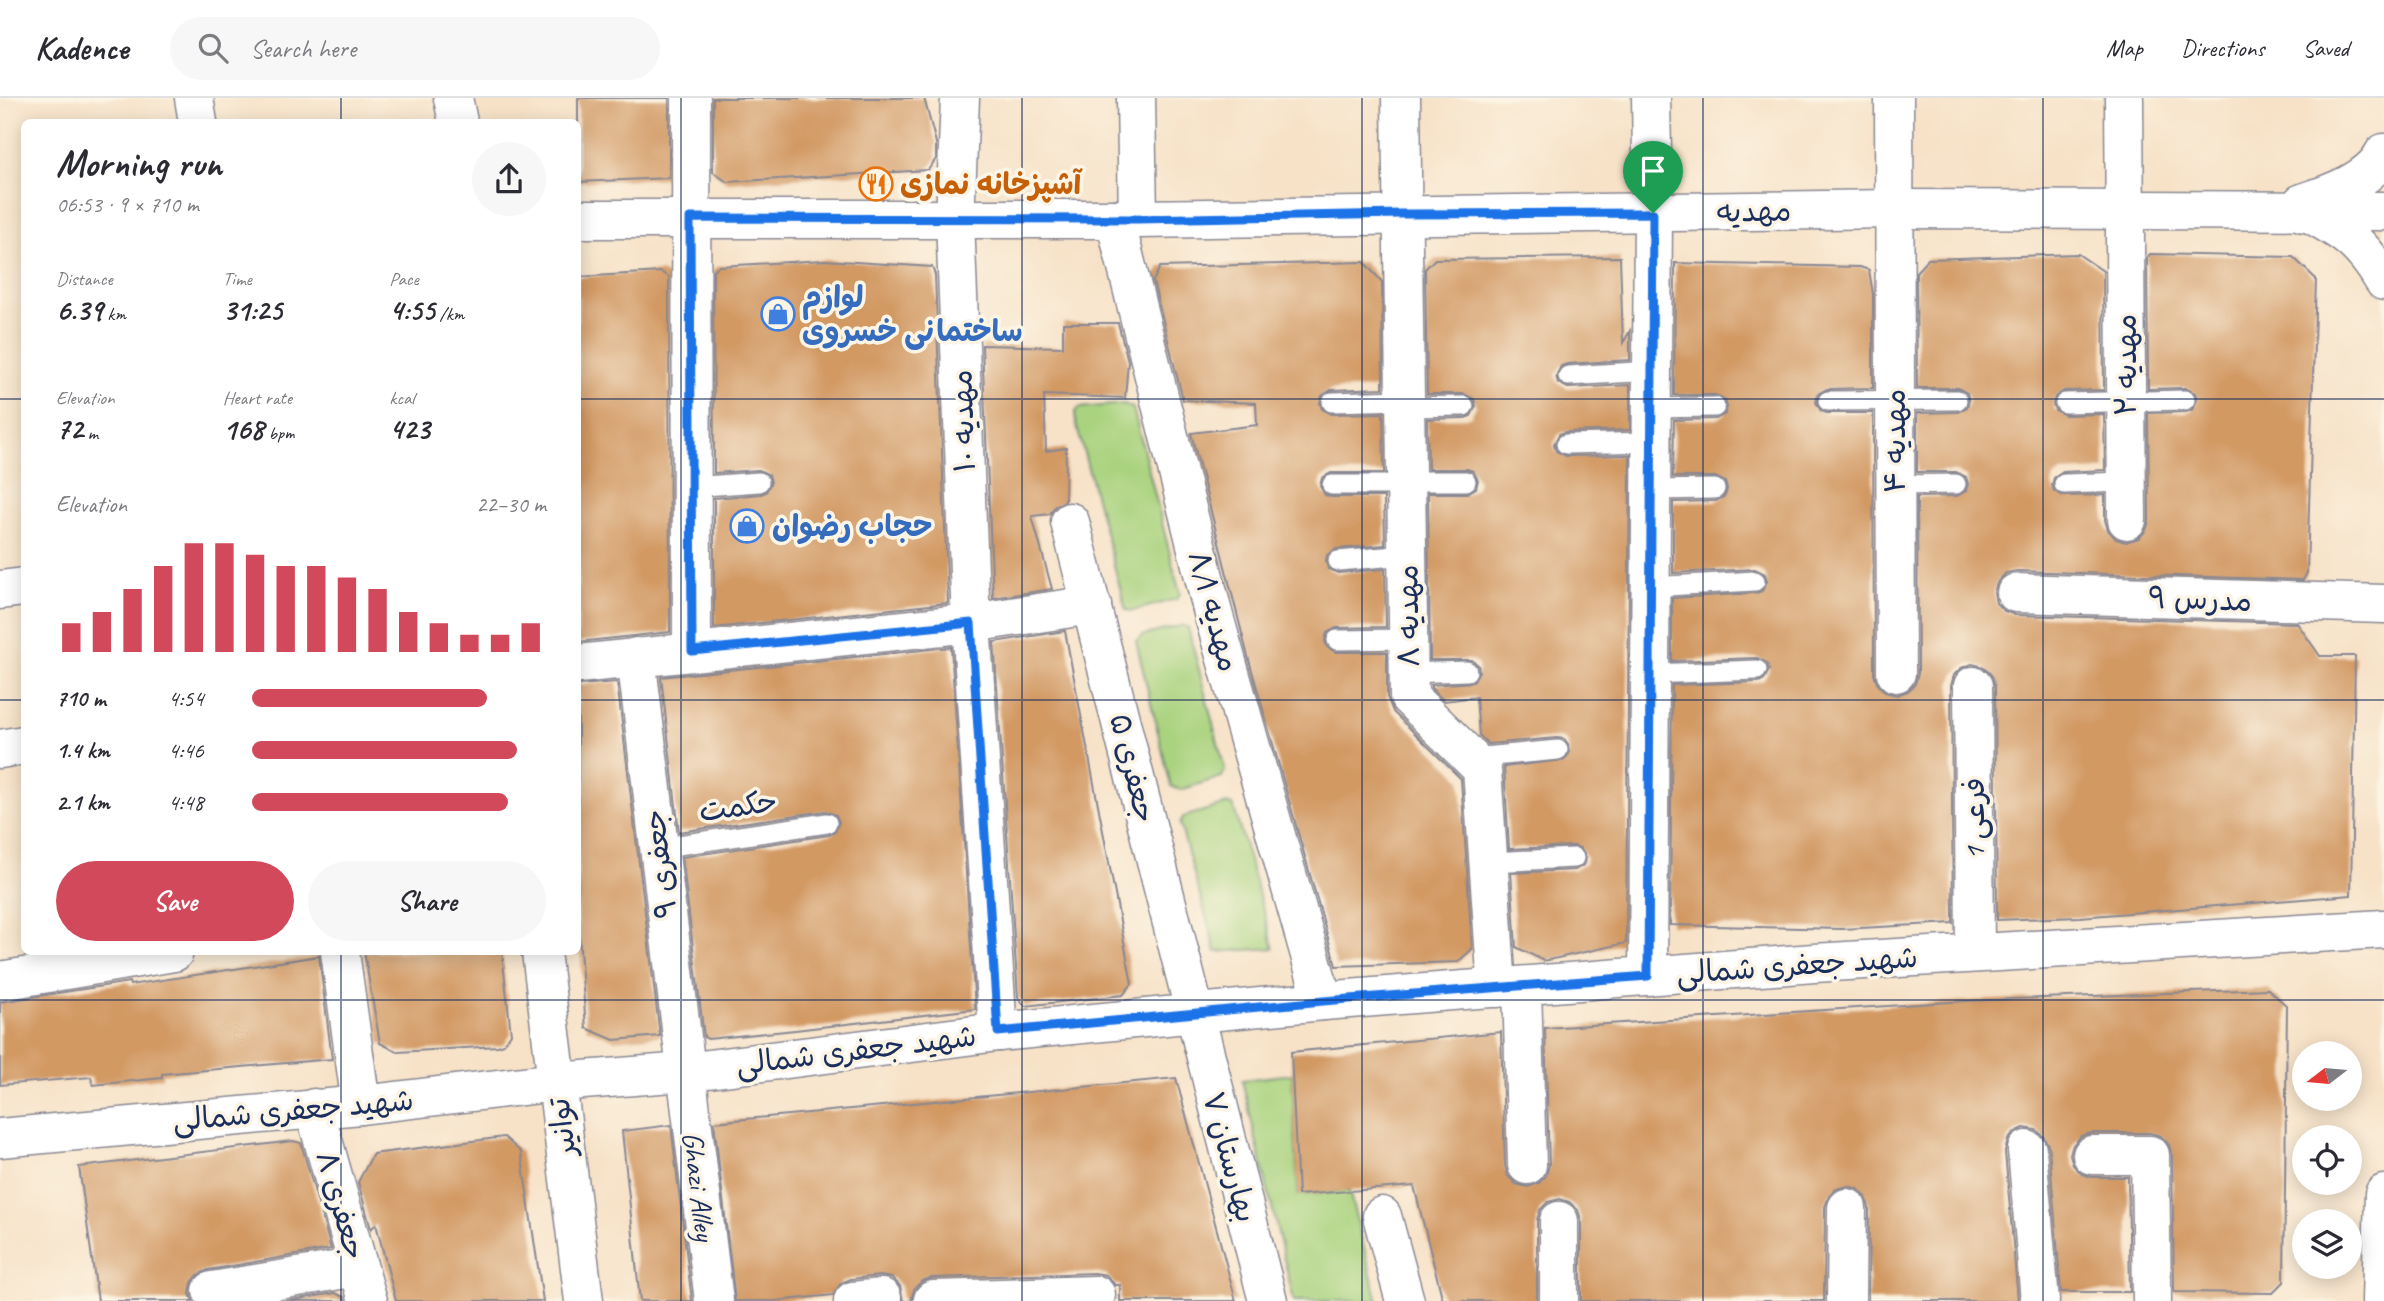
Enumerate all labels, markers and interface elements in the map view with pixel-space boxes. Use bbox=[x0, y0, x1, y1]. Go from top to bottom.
search box bbox=[170, 17, 660, 80]
text: Kadence bbox=[35, 27, 128, 69]
icon: search bbox=[194, 29, 232, 67]
text: Search here bbox=[250, 32, 356, 65]
text: Map bbox=[2106, 33, 2143, 63]
text: Directions bbox=[2181, 33, 2264, 63]
text: Saved bbox=[2302, 33, 2349, 63]
text: Morning run bbox=[56, 140, 222, 187]
pin bbox=[1623, 141, 1683, 213]
button: share bbox=[472, 142, 546, 216]
icon: arrive bbox=[1634, 152, 1672, 190]
restaurant icon: آشپزخانه نمازی bbox=[857, 165, 895, 203]
place label: آشپزخانه نمازی bbox=[900, 165, 1084, 203]
text: 06:53 · 9 × 710 m bbox=[56, 190, 199, 219]
street label: مهدیه bbox=[1716, 191, 1792, 231]
text: Distance bbox=[56, 267, 113, 291]
text: Time bbox=[223, 267, 252, 291]
text: Pace bbox=[389, 267, 419, 291]
place label: لوازم ساختمانی خسروی bbox=[802, 278, 1023, 350]
text: 6.39 bbox=[56, 291, 103, 329]
text: 31:25 bbox=[223, 291, 282, 329]
text: 4:55 bbox=[389, 291, 435, 329]
shop icon: لوازم ساختمانی خسروی bbox=[759, 295, 797, 333]
text: km bbox=[103, 302, 126, 326]
text: /km bbox=[435, 302, 464, 326]
street label: مهدیه ۲ bbox=[2107, 314, 2145, 416]
street label: مهدیه ۱۰ bbox=[942, 369, 984, 473]
text: Elevation bbox=[56, 386, 114, 410]
text: Heart rate bbox=[223, 386, 292, 410]
text: kcal bbox=[389, 386, 414, 410]
street label: مهدیه ۴ bbox=[1876, 389, 1914, 493]
text: 72 bbox=[56, 410, 83, 448]
text: 168 bbox=[223, 410, 264, 448]
text: 423 bbox=[389, 410, 430, 448]
text: m bbox=[83, 421, 98, 445]
text: bpm bbox=[264, 421, 294, 445]
text: Elevation bbox=[56, 490, 127, 519]
text: 22–30 m bbox=[476, 490, 546, 519]
shop icon: حجاب رضوان bbox=[728, 507, 766, 545]
place label: حجاب رضوان bbox=[772, 507, 932, 545]
street label: مهدیه ۸/۱ bbox=[1180, 546, 1248, 676]
street label: مهدیه ۸ bbox=[1388, 564, 1428, 668]
street label: مدرس ۹ bbox=[2147, 578, 2253, 620]
text: 710 m bbox=[56, 684, 106, 713]
text: 4:54 bbox=[168, 684, 204, 713]
street label: جعفری ۵ bbox=[1101, 709, 1165, 827]
text: 1.4 km bbox=[56, 736, 110, 765]
text: 4:46 bbox=[168, 736, 204, 765]
street label: فرعی 1 bbox=[1955, 778, 1993, 860]
street label: حکمت bbox=[697, 782, 779, 830]
text: 2.1 km bbox=[56, 788, 110, 817]
text: 4:48 bbox=[168, 788, 204, 817]
street label: جعفری ۹ bbox=[634, 807, 686, 921]
button: Save bbox=[56, 861, 294, 941]
button: Share bbox=[308, 861, 546, 941]
street label: شهید جعفری شمالی bbox=[1675, 938, 1919, 992]
street label: شهید جعفری شمالی bbox=[734, 1016, 978, 1084]
north arrow bbox=[2292, 1041, 2362, 1111]
map controls bbox=[2292, 1041, 2362, 1279]
street label: شهید جعفری شمالی bbox=[171, 1081, 415, 1139]
street label: بهارستان ۷ bbox=[1194, 1088, 1266, 1226]
street label: توانیر bbox=[540, 1095, 585, 1161]
button: locate bbox=[2292, 1125, 2362, 1195]
street label: Ghazi Alley bbox=[673, 1129, 725, 1244]
street label: جعفری ۸ bbox=[307, 1146, 375, 1264]
button: layers bbox=[2292, 1209, 2362, 1279]

